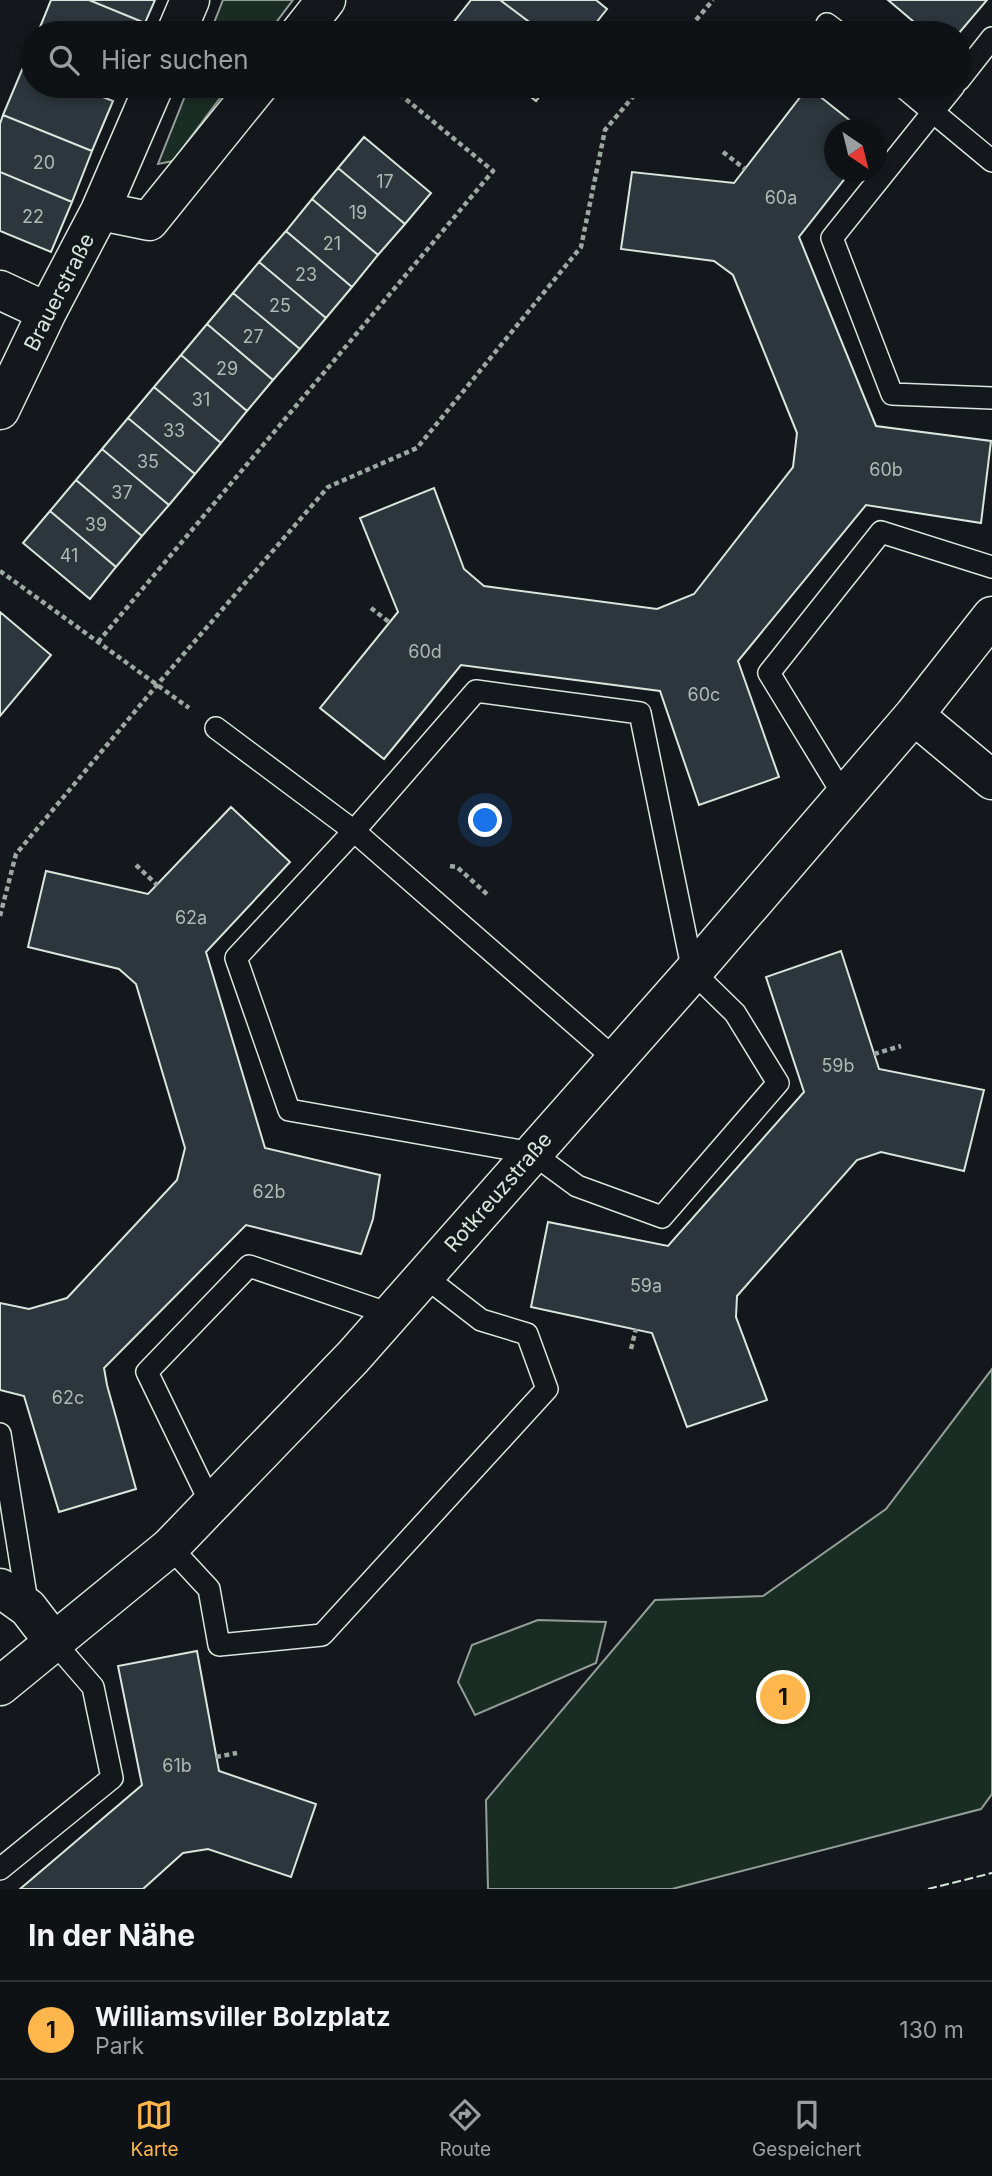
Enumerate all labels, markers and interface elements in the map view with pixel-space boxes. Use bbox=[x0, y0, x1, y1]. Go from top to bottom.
search box bbox=[21, 21, 971, 98]
icon: search bbox=[45, 41, 83, 79]
text: Hier suchen bbox=[101, 44, 249, 75]
north arrow bbox=[824, 119, 887, 182]
house number: 20 bbox=[33, 152, 55, 173]
house number: 17 bbox=[376, 171, 394, 192]
house number: 60a bbox=[765, 187, 797, 208]
house number: 19 bbox=[349, 202, 367, 223]
house number: 22 bbox=[22, 206, 44, 227]
street label: Brauerstraße bbox=[19, 229, 99, 355]
house number: 21 bbox=[323, 233, 341, 254]
house number: 23 bbox=[295, 264, 317, 285]
house number: 25 bbox=[269, 295, 291, 316]
house number: 27 bbox=[242, 326, 264, 347]
house number: 29 bbox=[216, 358, 238, 379]
house number: 31 bbox=[192, 389, 210, 410]
house number: 33 bbox=[163, 420, 185, 441]
house number: 35 bbox=[137, 451, 159, 472]
house number: 60b bbox=[869, 459, 903, 480]
house number: 37 bbox=[111, 482, 133, 503]
house number: 39 bbox=[85, 514, 107, 535]
house number: 41 bbox=[60, 545, 78, 566]
house number: 60d bbox=[408, 641, 442, 662]
house number: 60c bbox=[688, 684, 720, 705]
your location bbox=[468, 803, 502, 837]
house number: 62a bbox=[175, 907, 207, 928]
house number: 59b bbox=[821, 1055, 855, 1076]
street label: Rotkreuzstraße bbox=[439, 1127, 557, 1257]
house number: 62b bbox=[252, 1181, 286, 1202]
house number: 59a bbox=[630, 1275, 662, 1296]
house number: 62c bbox=[52, 1387, 84, 1408]
pin: 1 bbox=[760, 1671, 806, 1723]
house number: 61b bbox=[162, 1755, 192, 1776]
text: In der Nähe bbox=[28, 1917, 195, 1953]
text: Williamsviller Bolzplatz bbox=[95, 2001, 391, 2032]
text: 1 bbox=[46, 2016, 56, 2044]
text: 130 m bbox=[899, 2016, 964, 2044]
text: Park bbox=[95, 2032, 144, 2060]
tab: Karte bbox=[130, 2096, 178, 2161]
tab: Route bbox=[439, 2096, 491, 2161]
tab: Gespeichert bbox=[752, 2096, 862, 2161]

